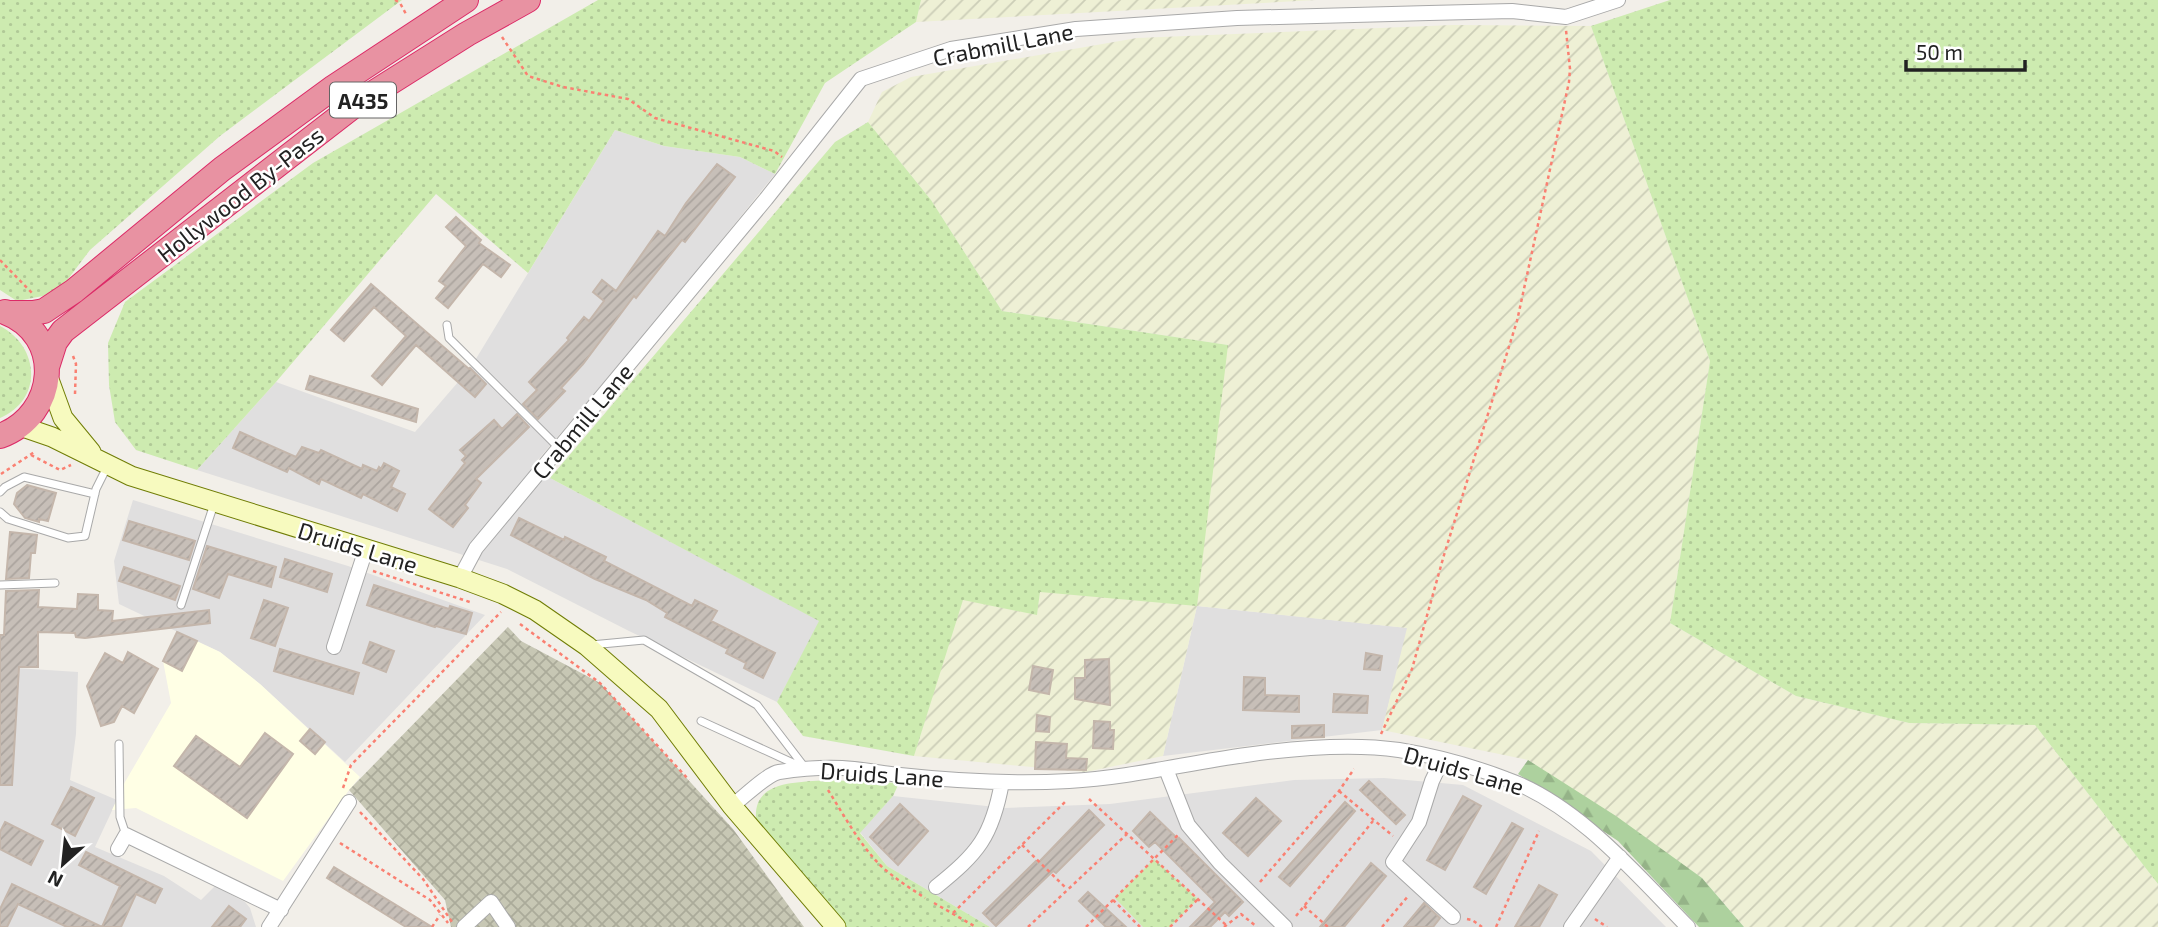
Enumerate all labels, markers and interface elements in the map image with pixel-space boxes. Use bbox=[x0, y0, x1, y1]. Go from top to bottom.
street label: Crabmill Lane bbox=[930, 17, 1076, 71]
scale bar bbox=[1906, 28, 2025, 72]
text: 50 m bbox=[1916, 39, 1963, 64]
road number: A435 bbox=[330, 82, 396, 118]
street label: Hollywood By-Pass bbox=[151, 120, 329, 268]
street label: Crabmill Lane bbox=[526, 357, 638, 485]
street label: Druids Lane bbox=[295, 516, 421, 578]
street label: Druids Lane bbox=[1401, 740, 1527, 800]
street label: Druids Lane bbox=[819, 756, 945, 792]
north arrow bbox=[28, 829, 98, 899]
text: N bbox=[44, 866, 66, 893]

